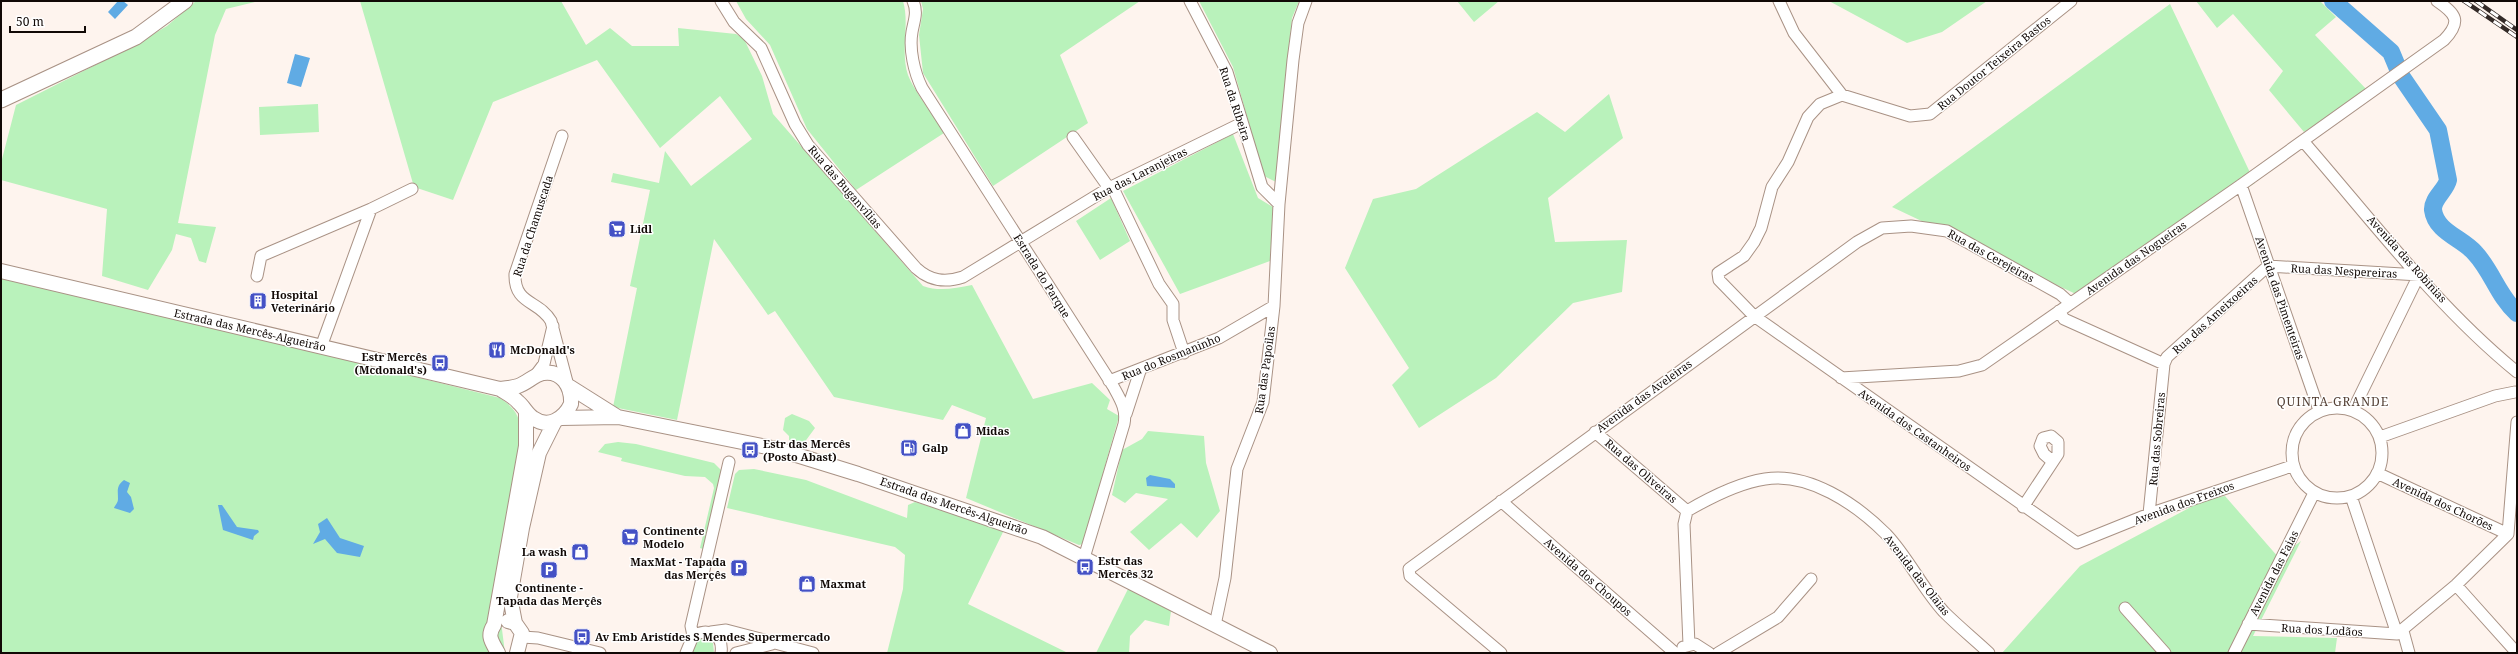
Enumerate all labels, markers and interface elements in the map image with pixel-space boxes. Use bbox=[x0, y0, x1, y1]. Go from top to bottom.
scale bar bbox=[10, 8, 85, 34]
street label: Rua Doutor Teixeira Bastos bbox=[1934, 12, 2054, 113]
text: 50 m bbox=[16, 13, 44, 30]
street label: Rua da Ribeira bbox=[1216, 65, 1255, 143]
street label: Rua das Buganvílias bbox=[805, 142, 886, 231]
street label: Rua das Laranjeiras bbox=[1090, 143, 1190, 204]
street label: Rua da Chamuscada bbox=[509, 173, 556, 279]
street label: Avenida das Robínias bbox=[2364, 212, 2450, 305]
street label: Avenida das Nogueiras bbox=[2082, 217, 2189, 298]
supermarket icon: Lidl bbox=[607, 219, 627, 239]
place label: Lidl bbox=[630, 221, 652, 236]
street label: Rua das Cerejeiras bbox=[1945, 226, 2037, 286]
street label: Estrada do Parque bbox=[1011, 231, 1074, 321]
street label: Avenida das Pimenteiras bbox=[2252, 234, 2309, 362]
street label: Rua das Nespereiras bbox=[2290, 260, 2398, 281]
street label: Rua das Ameixoeiras bbox=[2169, 272, 2261, 357]
place label: Hospital Veterinário bbox=[271, 287, 335, 315]
building icon: Hospital Veterinário bbox=[248, 291, 268, 311]
street label: Estrada das Mercês-Algueirão bbox=[173, 305, 328, 354]
street label: Rua das Papoilas bbox=[1251, 325, 1278, 415]
street label: Rua do Rosmaninho bbox=[1119, 330, 1222, 383]
restaurant icon: McDonald's bbox=[487, 340, 507, 360]
place label: McDonald's bbox=[510, 342, 575, 357]
place label: Estr Mercês (Mcdonald's) bbox=[355, 349, 427, 377]
bus stop icon: Estr Mercês (Mcdonald's) bbox=[430, 353, 450, 373]
street label: Avenida das Aveleiras bbox=[1593, 356, 1695, 435]
street label: Avenida dos Castanheiros bbox=[1856, 385, 1975, 474]
street label: Rua das Sobreiras bbox=[2145, 392, 2168, 486]
district label: QUINTA GRANDE bbox=[2277, 393, 2389, 410]
shop icon: Midas bbox=[953, 421, 973, 441]
place label: Midas bbox=[976, 423, 1009, 438]
street label: Rua das Oliveiras bbox=[1602, 435, 1681, 506]
place label: Estr das Mercês (Posto Abast) bbox=[763, 436, 850, 464]
fuel station icon: Galp bbox=[899, 438, 919, 458]
bus stop icon: Estr das Mercês (Posto Abast) bbox=[740, 440, 760, 460]
place label: Galp bbox=[922, 440, 948, 455]
street label: Estrada das Mercês-Algueirão bbox=[878, 473, 1030, 538]
street label: Avenida dos Chorões bbox=[2391, 474, 2496, 533]
street label: Avenida dos Freixos bbox=[2132, 477, 2236, 528]
place label: Continente Modelo bbox=[643, 523, 705, 551]
supermarket icon: Continente Modelo bbox=[620, 527, 640, 547]
street label: Avenida das Faias bbox=[2246, 528, 2301, 618]
street label: Avenida das Olaias bbox=[1881, 531, 1954, 618]
street label: Avenida dos Choupos bbox=[1541, 534, 1635, 619]
shop icon: La wash bbox=[570, 542, 590, 562]
place label: La wash bbox=[522, 544, 568, 559]
place label: Estr das Mercês 32 bbox=[1098, 553, 1153, 581]
place label: MaxMat - Tapada das Merçês bbox=[630, 554, 726, 582]
bus stop icon: Estr das Mercês 32 bbox=[1075, 557, 1095, 577]
parking icon: MaxMat - Tapada das Merçês bbox=[729, 558, 749, 578]
parking icon: Continente - Tapada das Merçês bbox=[539, 560, 559, 580]
shop icon: Maxmat bbox=[797, 574, 817, 594]
place label: Maxmat bbox=[820, 576, 867, 591]
place label: Continente - Tapada das Merçês bbox=[496, 580, 602, 608]
street label: Rua dos Lodãos bbox=[2281, 620, 2363, 639]
bus stop icon: Av Emb Aristídes S Mendes Supermercado bbox=[572, 627, 592, 647]
place label: Av Emb Aristídes S Mendes Supermercado bbox=[595, 629, 830, 644]

